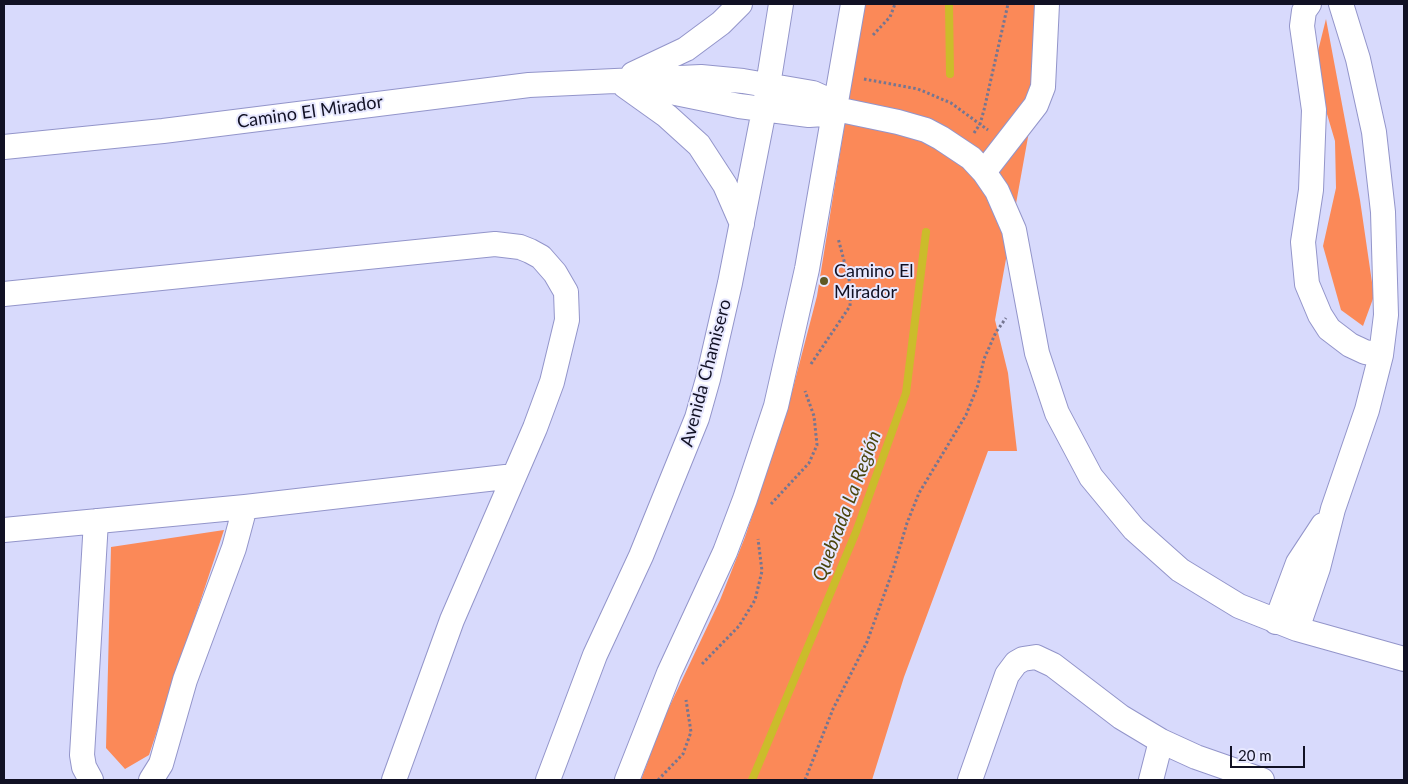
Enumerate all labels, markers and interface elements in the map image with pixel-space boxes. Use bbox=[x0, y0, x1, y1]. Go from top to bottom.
street label: Camino El Mirador bbox=[236, 91, 384, 133]
place label: Camino El Mirador bbox=[834, 260, 914, 302]
marker: Camino El Mirador bbox=[818, 275, 830, 287]
street label: Avenida Chamisero bbox=[676, 297, 736, 449]
water label: Quebrada La Región bbox=[808, 428, 886, 584]
scale bar bbox=[1233, 736, 1308, 768]
text: 20 m bbox=[1238, 746, 1272, 764]

